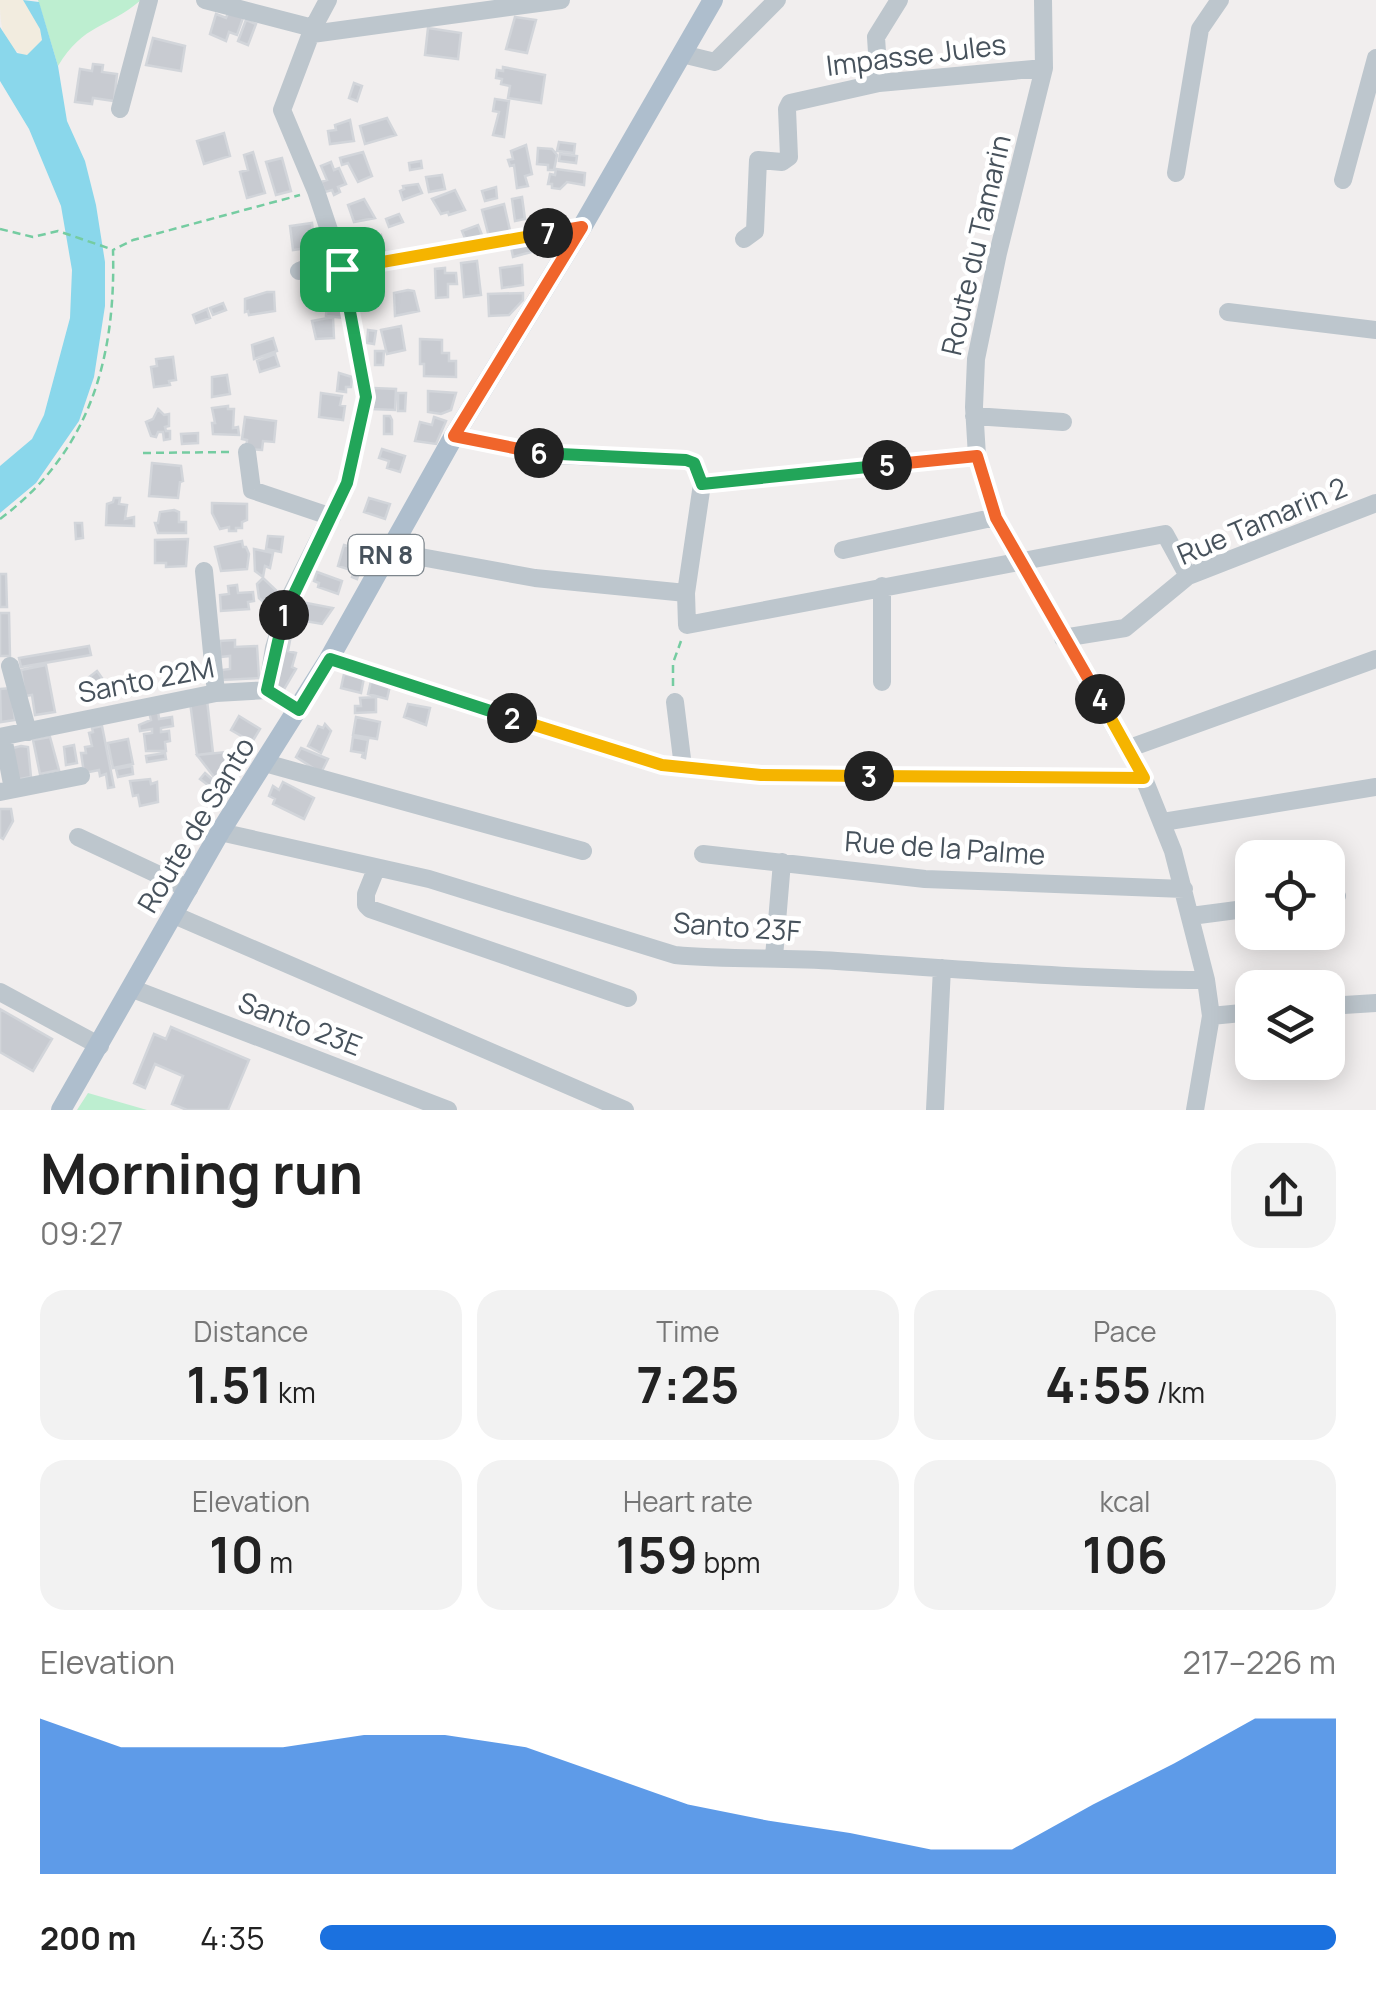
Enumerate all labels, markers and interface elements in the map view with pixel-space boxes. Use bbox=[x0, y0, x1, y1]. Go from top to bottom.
street label: Impasse Jules bbox=[824, 24, 1008, 84]
street label: Route du Tamarin bbox=[931, 131, 1019, 359]
pin: 7 bbox=[523, 208, 573, 258]
text: 7 bbox=[541, 214, 555, 252]
pin bbox=[300, 227, 385, 312]
icon: arrive bbox=[315, 242, 370, 297]
pin: 6 bbox=[514, 428, 564, 478]
text: 6 bbox=[530, 434, 548, 472]
pin: 5 bbox=[862, 440, 912, 490]
text: 5 bbox=[879, 446, 895, 484]
street label: Rue Tamarin 2 bbox=[1171, 467, 1352, 573]
road number: RN 8 bbox=[348, 535, 424, 575]
pin: 1 bbox=[259, 590, 309, 640]
text: 1 bbox=[278, 596, 290, 634]
street label: Santo 22M bbox=[75, 647, 217, 711]
pin: 4 bbox=[1075, 674, 1125, 724]
text: 4 bbox=[1091, 680, 1109, 718]
pin: 2 bbox=[487, 693, 537, 743]
text: 2 bbox=[504, 699, 520, 737]
street label: Route de Santo bbox=[128, 730, 263, 919]
pin: 3 bbox=[844, 751, 894, 801]
text: 3 bbox=[861, 757, 877, 795]
street label: Rue de la Palme bbox=[844, 821, 1047, 873]
map controls bbox=[1235, 840, 1345, 1080]
button: locate bbox=[1235, 840, 1345, 950]
street label: Santo 23F bbox=[672, 903, 802, 949]
button: layers bbox=[1235, 970, 1345, 1080]
street label: Santo 23E bbox=[233, 982, 368, 1064]
text: Morning run bbox=[40, 1135, 363, 1211]
button: share bbox=[1231, 1143, 1336, 1248]
text: 09:27 bbox=[40, 1211, 123, 1255]
text: Distance bbox=[194, 1312, 308, 1350]
text: Time bbox=[656, 1312, 720, 1350]
text: Pace bbox=[1093, 1312, 1157, 1350]
text: 1.51 bbox=[186, 1350, 273, 1418]
text: 7:25 bbox=[637, 1350, 739, 1418]
text: 4:55 bbox=[1045, 1350, 1151, 1418]
text: km bbox=[273, 1373, 316, 1411]
text: /km bbox=[1151, 1373, 1205, 1411]
text: Elevation bbox=[192, 1482, 310, 1520]
text: Heart rate bbox=[623, 1482, 753, 1520]
text: kcal bbox=[1099, 1482, 1151, 1520]
text: 10 bbox=[209, 1520, 264, 1588]
text: 159 bbox=[616, 1520, 698, 1588]
text: 106 bbox=[1082, 1520, 1168, 1588]
text: m bbox=[264, 1543, 293, 1581]
text: bpm bbox=[698, 1543, 760, 1581]
text: Elevation bbox=[40, 1640, 175, 1684]
text: 217–226 m bbox=[1182, 1640, 1336, 1684]
text: 200 m bbox=[40, 1916, 136, 1960]
text: 4:35 bbox=[200, 1916, 265, 1960]

